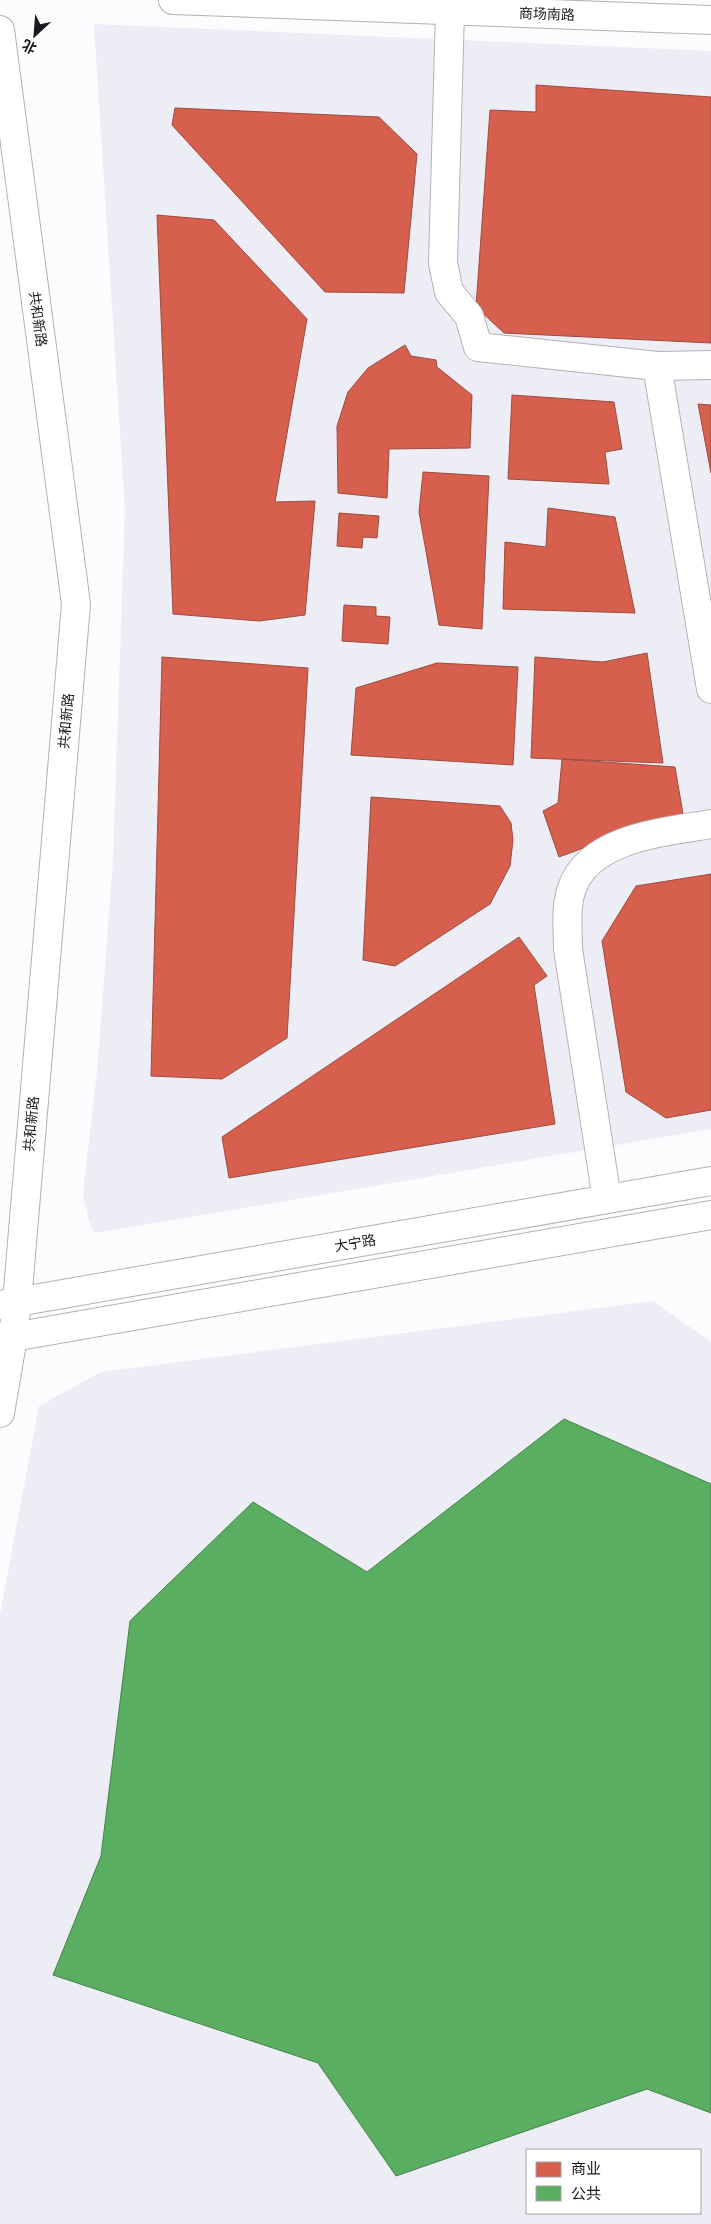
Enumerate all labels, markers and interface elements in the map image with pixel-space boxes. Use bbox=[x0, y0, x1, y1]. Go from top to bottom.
street label: 商场南路 bbox=[519, 3, 575, 24]
north arrow bbox=[10, 10, 60, 60]
text: 北 bbox=[19, 36, 40, 59]
street label: 共和新路 bbox=[25, 290, 52, 348]
street label: 共和新路 bbox=[54, 692, 77, 750]
street label: 共和新路 bbox=[19, 1095, 42, 1153]
street label: 大宁路 bbox=[333, 1230, 377, 1256]
legend bbox=[526, 2149, 701, 2214]
text: 商业 bbox=[571, 2158, 601, 2179]
text: 公共 bbox=[571, 2183, 601, 2204]

